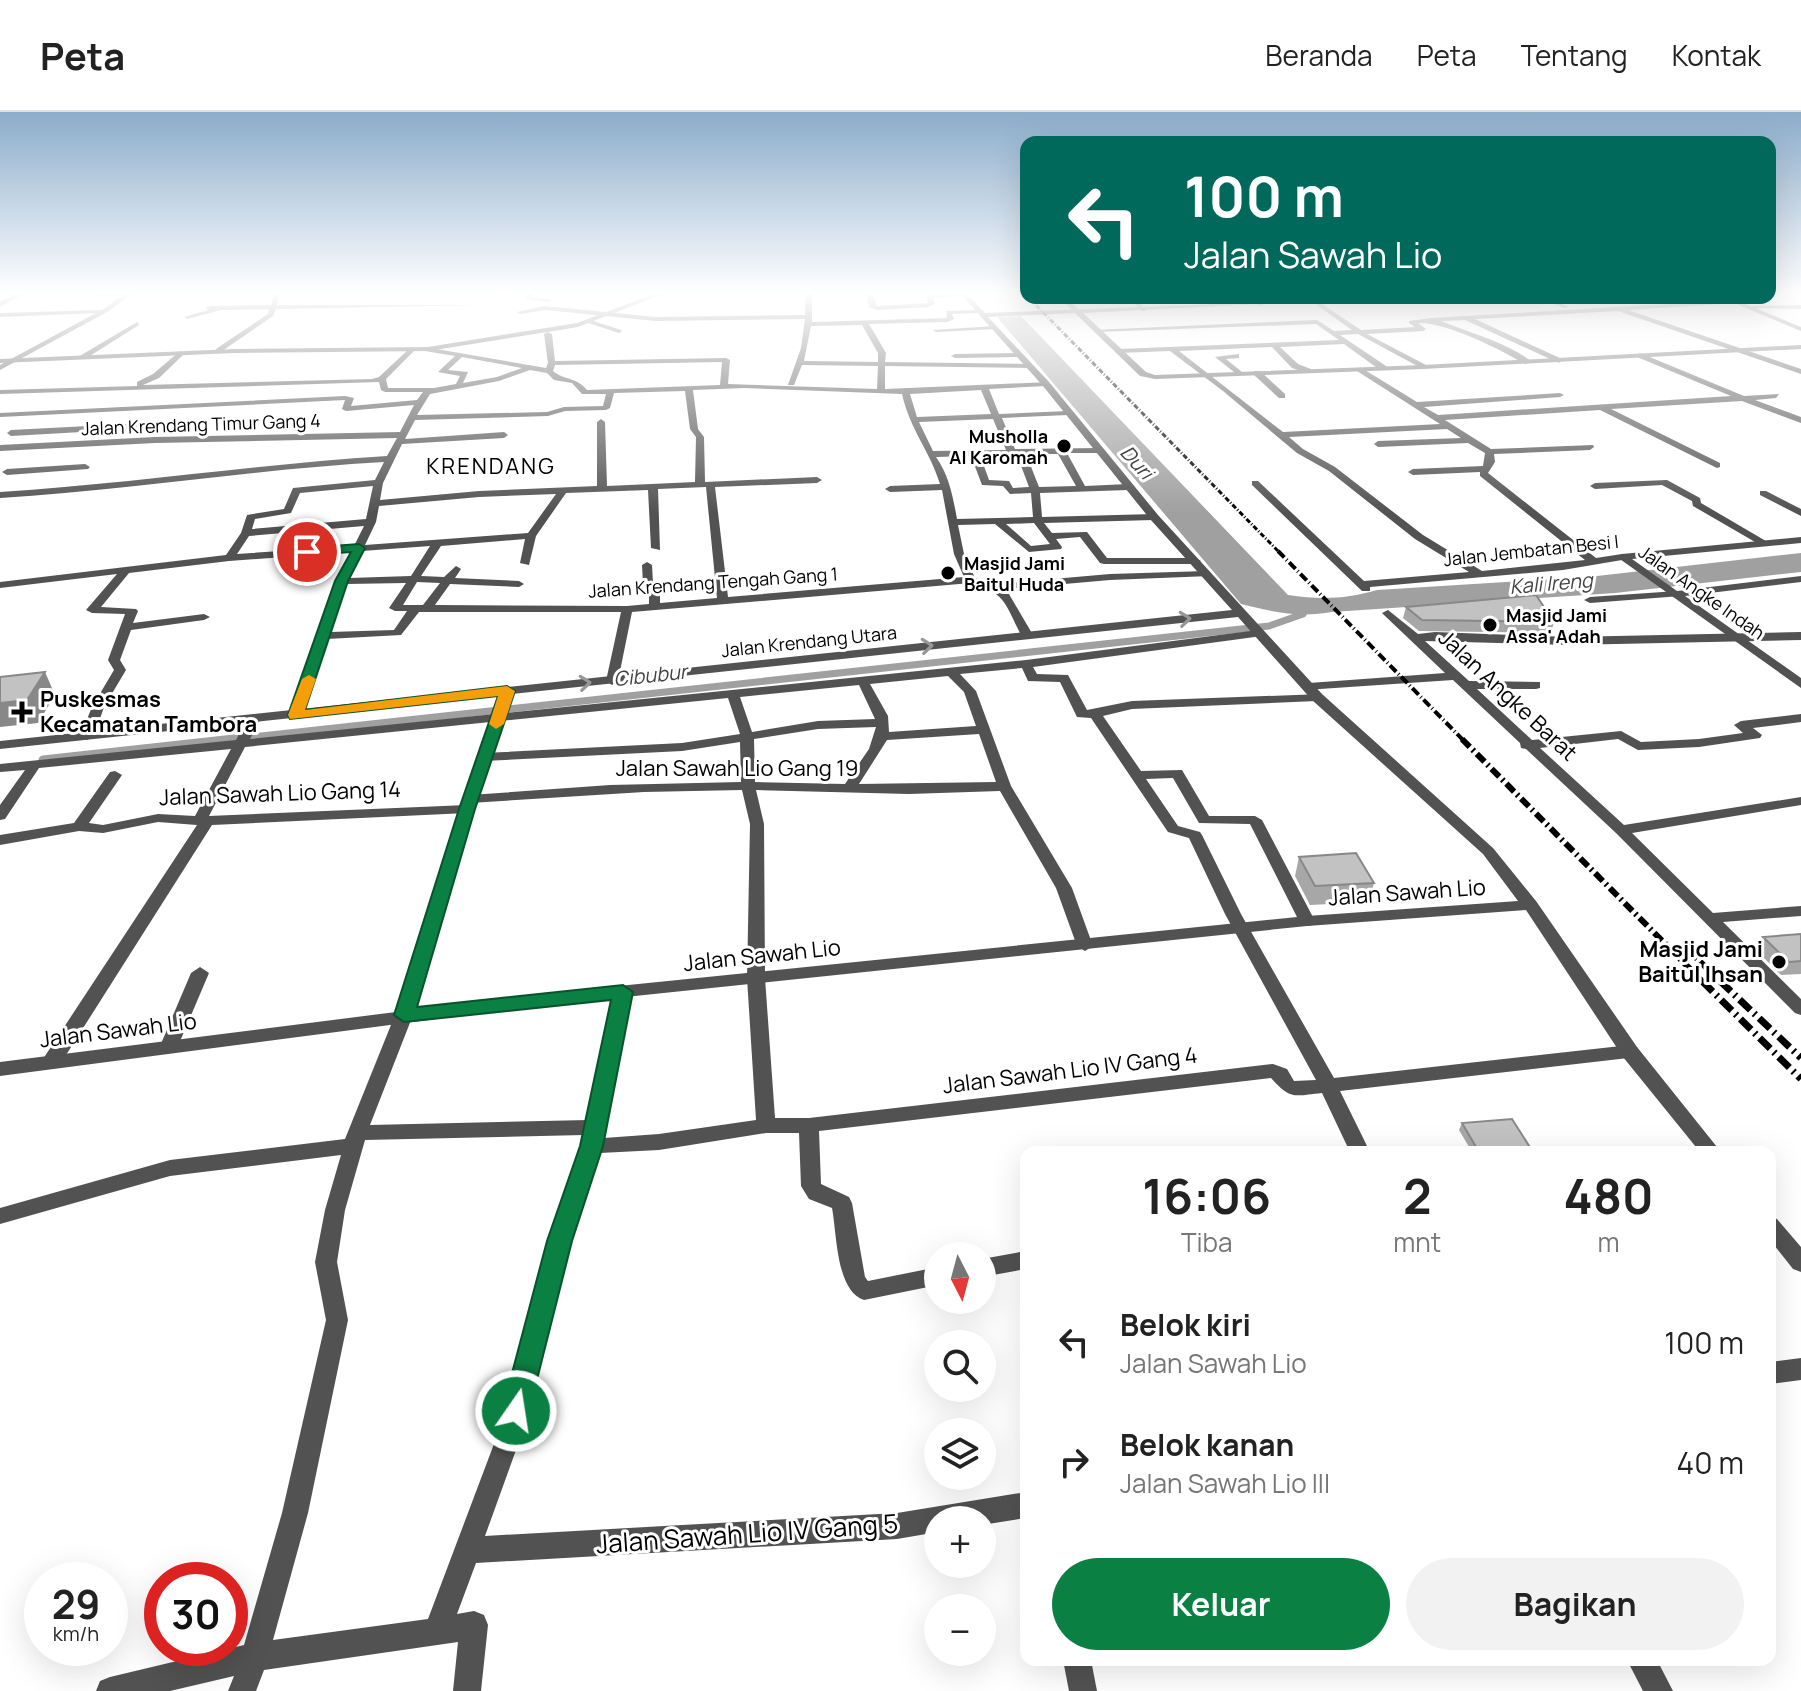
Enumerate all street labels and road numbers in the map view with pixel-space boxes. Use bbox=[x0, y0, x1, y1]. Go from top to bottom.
street label: Jalan Krendang Timur Gang 4 bbox=[81, 408, 321, 440]
street label: Jalan Jembatan Besi I bbox=[1442, 529, 1620, 571]
street label: Jalan Angke Indah bbox=[1634, 540, 1770, 644]
street label: Jalan Krendang Tengah Gang 1 bbox=[587, 561, 839, 603]
street label: Jalan Krendang Utara bbox=[720, 620, 898, 662]
street label: Jalan Angke Barat bbox=[1432, 623, 1584, 767]
street label: Jalan Sawah Lio Gang 19 bbox=[616, 753, 858, 783]
street label: Jalan Sawah Lio Gang 14 bbox=[159, 774, 401, 812]
street label: Jalan Sawah Lio bbox=[1327, 872, 1487, 912]
street label: Jalan Sawah Lio bbox=[682, 932, 842, 978]
street label: Jalan Sawah Lio bbox=[38, 1005, 198, 1055]
street label: Jalan Sawah Lio IV Gang 4 bbox=[941, 1039, 1199, 1101]
street label: Jalan Sawah Lio IV Gang 5 bbox=[595, 1504, 899, 1562]

